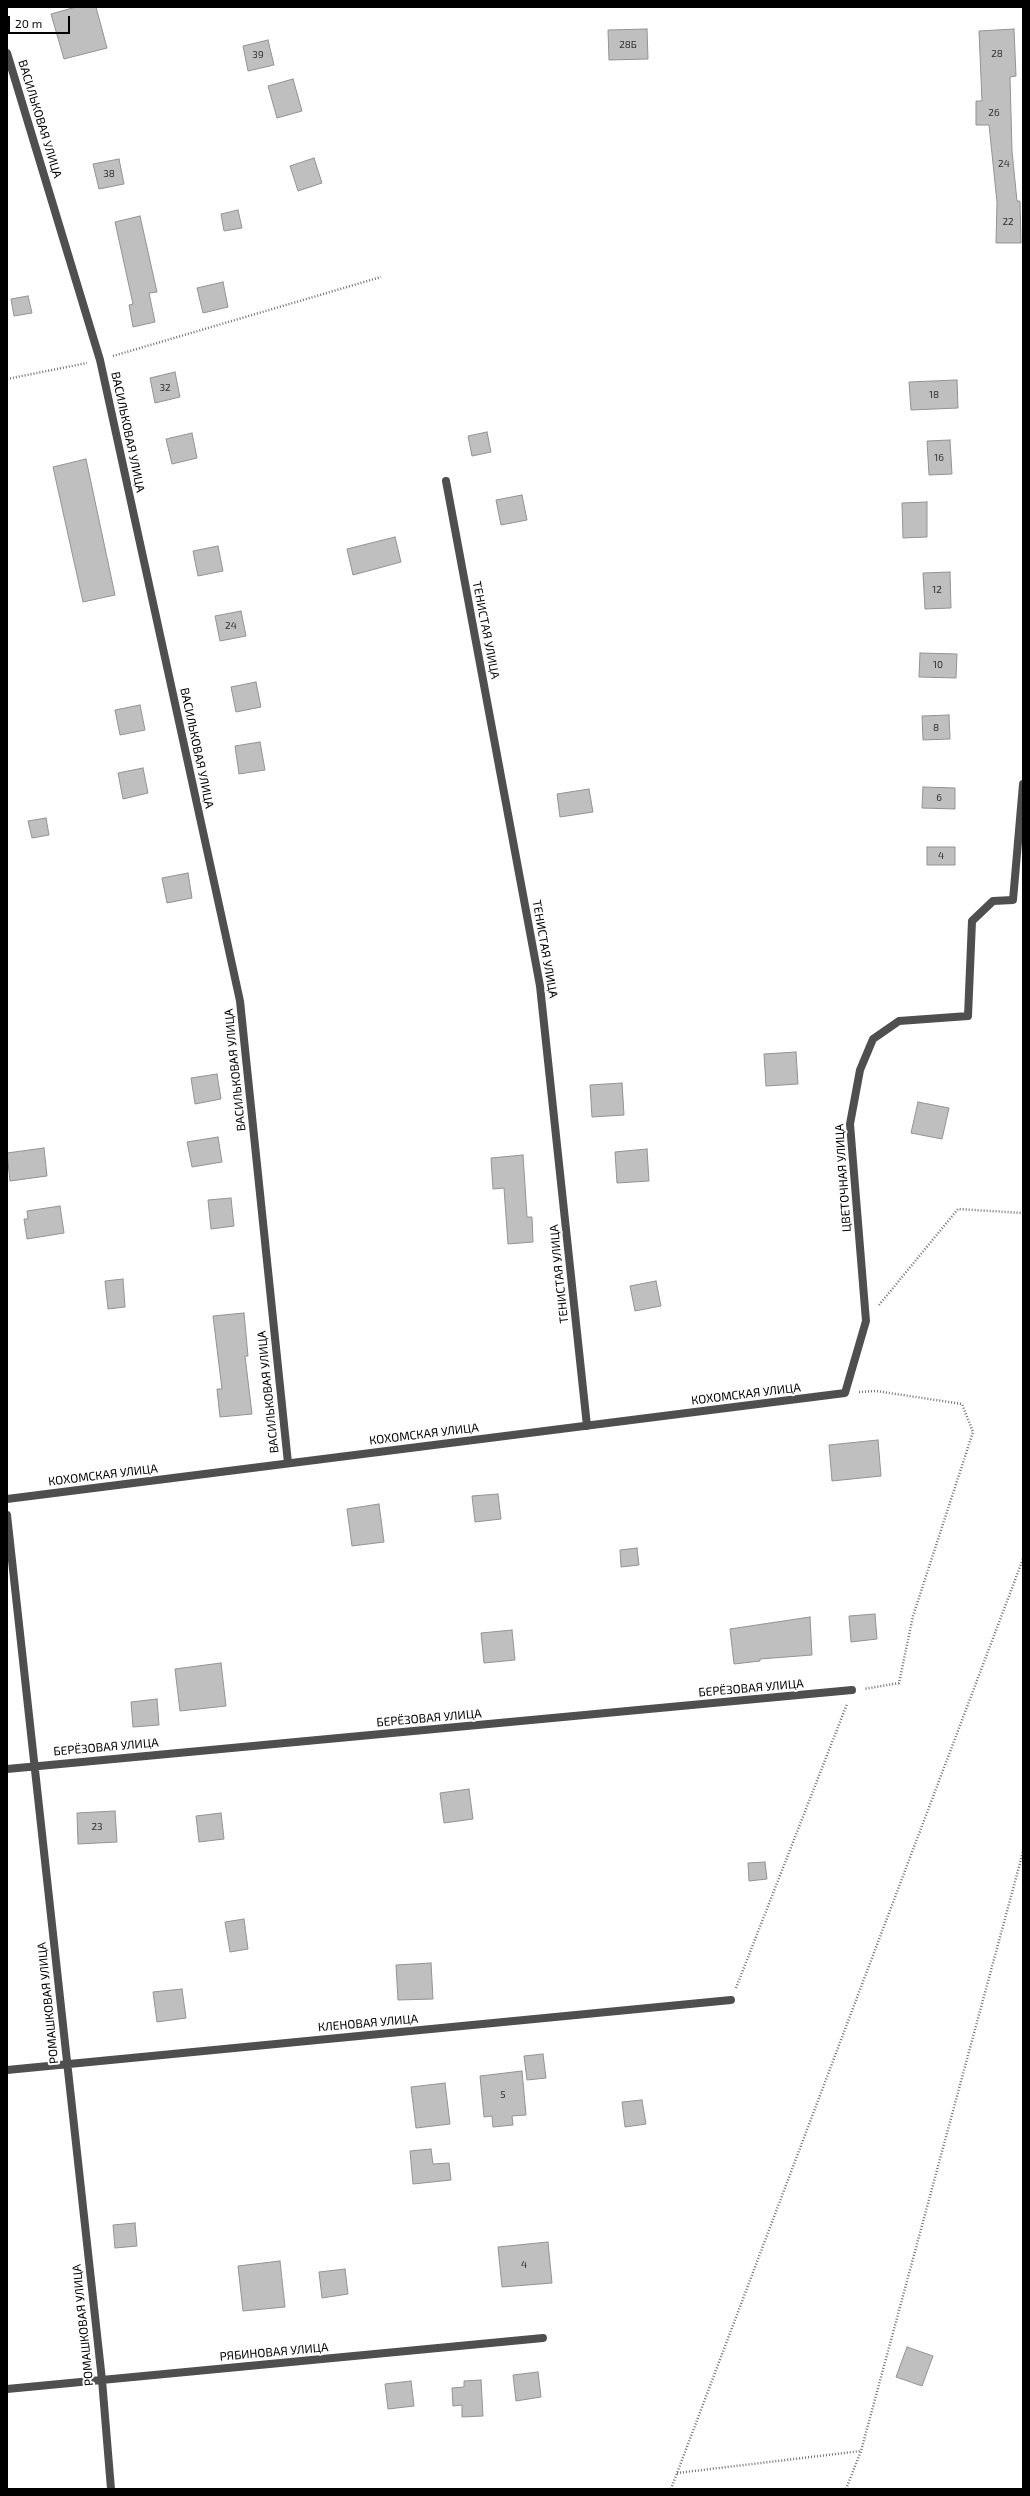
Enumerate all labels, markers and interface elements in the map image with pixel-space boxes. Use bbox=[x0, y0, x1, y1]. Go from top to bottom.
scale bar bbox=[10, 8, 72, 34]
text: 20 m bbox=[15, 16, 42, 30]
house number: 28Б bbox=[619, 39, 637, 51]
house number: 28 bbox=[991, 48, 1003, 60]
house number: 39 bbox=[252, 49, 264, 61]
street label: ВАСИЛЬКОВАЯ УЛИЦА bbox=[15, 58, 65, 180]
house number: 26 bbox=[988, 107, 1000, 119]
house number: 24 bbox=[998, 158, 1010, 170]
house number: 38 bbox=[103, 168, 115, 180]
house number: 22 bbox=[1002, 216, 1014, 228]
street label: ВАСИЛЬКОВАЯ УЛИЦА bbox=[108, 370, 148, 494]
house number: 32 bbox=[159, 382, 171, 394]
house number: 18 bbox=[929, 389, 939, 401]
house number: 16 bbox=[934, 452, 944, 464]
street label: ТЕНИСТАЯ УЛИЦА bbox=[469, 580, 503, 680]
house number: 12 bbox=[932, 584, 942, 596]
house number: 24 bbox=[225, 620, 237, 632]
house number: 10 bbox=[933, 659, 943, 671]
street label: ВАСИЛЬКОВАЯ УЛИЦА bbox=[177, 686, 217, 810]
house number: 8 bbox=[933, 722, 939, 734]
house number: 6 bbox=[936, 792, 942, 804]
house number: 4 bbox=[938, 850, 944, 862]
street label: ТЕНИСТАЯ УЛИЦА bbox=[529, 899, 561, 999]
street label: ВАСИЛЬКОВАЯ УЛИЦА bbox=[221, 1008, 249, 1132]
street label: ЦВЕТОЧНАЯ УЛИЦА bbox=[832, 1123, 854, 1233]
street label: ТЕНИСТАЯ УЛИЦА bbox=[547, 1224, 571, 1324]
street label: ВАСИЛЬКОВАЯ УЛИЦА bbox=[254, 1330, 282, 1454]
street label: КОХОМСКАЯ УЛИЦА bbox=[690, 1380, 802, 1408]
street label: КОХОМСКАЯ УЛИЦА bbox=[368, 1420, 480, 1448]
street label: КОХОМСКАЯ УЛИЦА bbox=[47, 1461, 159, 1489]
street label: БЕРЁЗОВАЯ УЛИЦА bbox=[698, 1676, 804, 1700]
street label: БЕРЁЗОВАЯ УЛИЦА bbox=[376, 1706, 482, 1730]
street label: БЕРЁЗОВАЯ УЛИЦА bbox=[53, 1735, 159, 1759]
house number: 23 bbox=[91, 1821, 103, 1833]
street label: РОМАШКОВАЯ УЛИЦА bbox=[34, 1941, 62, 2065]
street label: КЛЕНОВАЯ УЛИЦА bbox=[317, 2011, 419, 2035]
house number: 5 bbox=[500, 2089, 506, 2101]
house number: 4 bbox=[521, 2259, 527, 2271]
street label: РОМАШКОВАЯ УЛИЦА bbox=[69, 2263, 97, 2387]
street label: РЯБИНОВАЯ УЛИЦА bbox=[219, 2340, 329, 2364]

